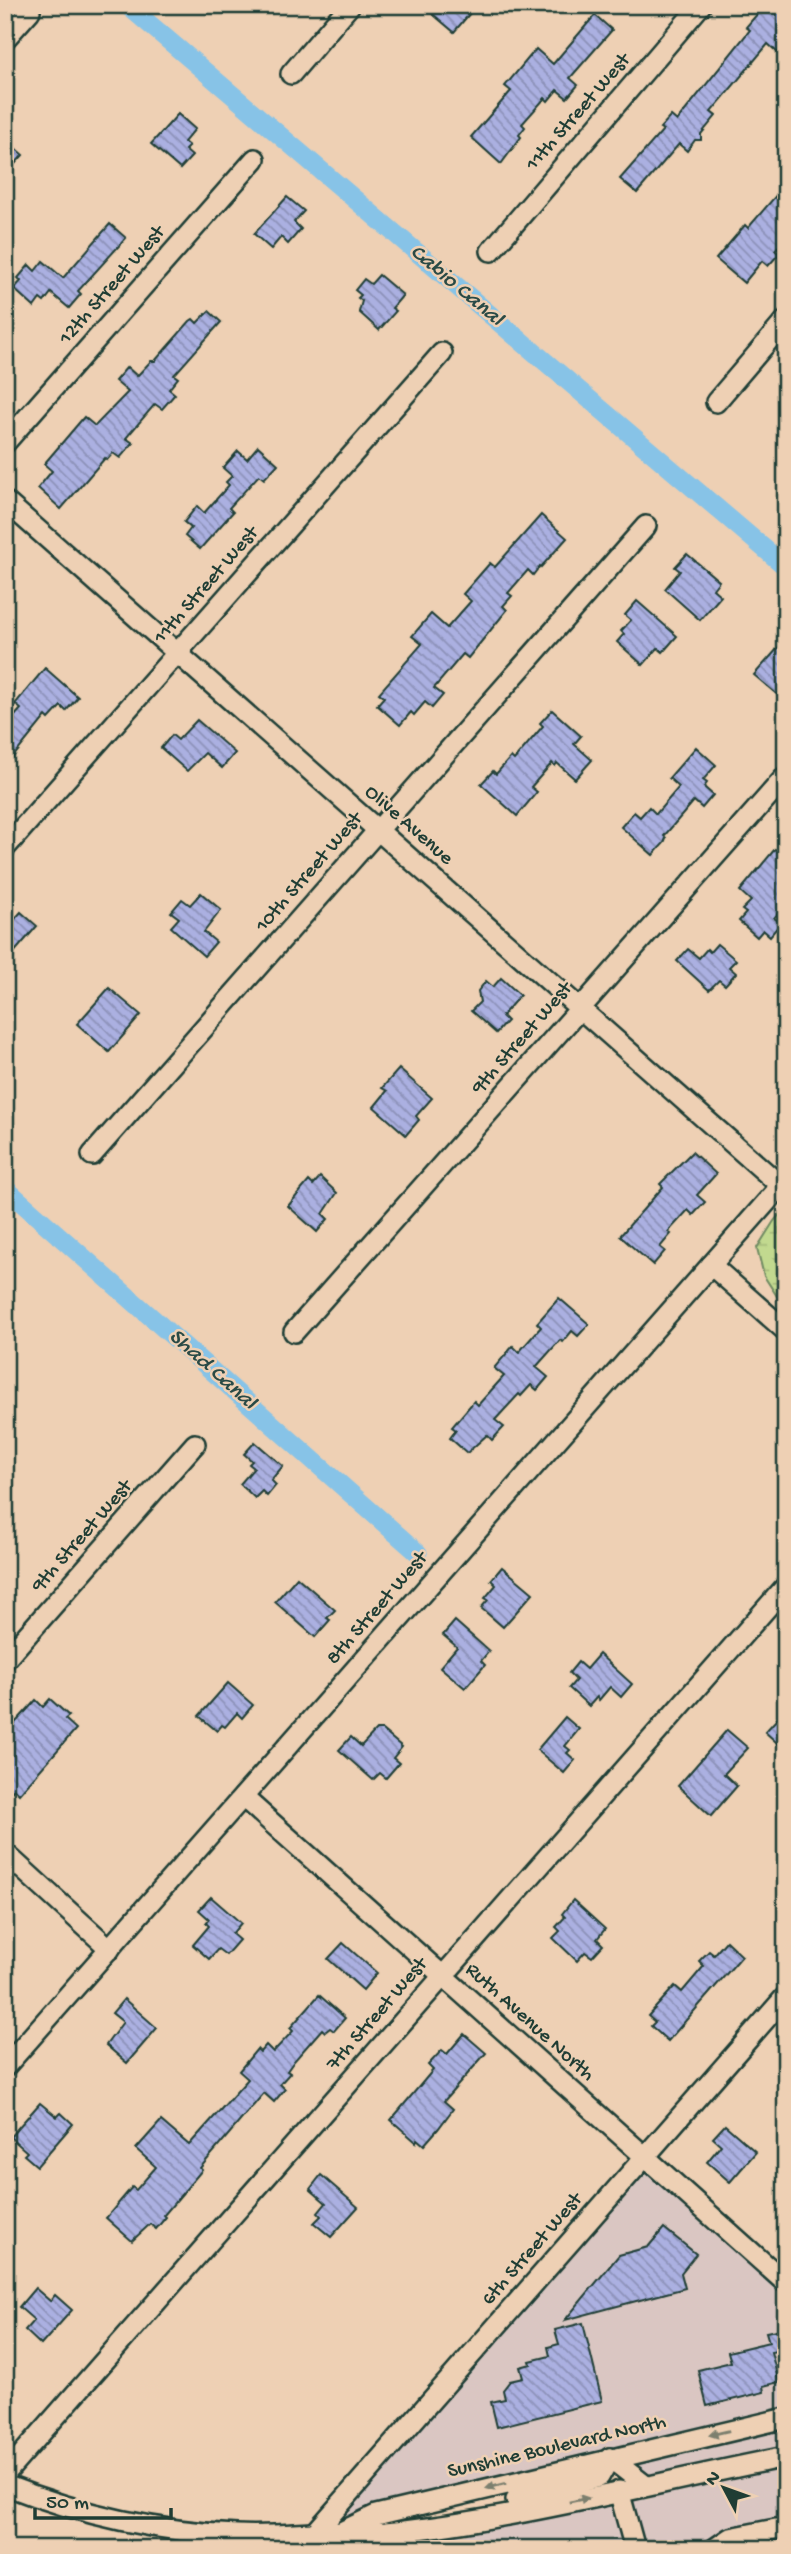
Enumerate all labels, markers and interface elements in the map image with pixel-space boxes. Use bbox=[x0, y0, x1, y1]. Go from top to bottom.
street label: 11th Street West bbox=[520, 47, 638, 178]
street label: 12th Street West bbox=[54, 220, 173, 351]
water label: Cabio Canal bbox=[404, 239, 510, 334]
street label: 11th Street West bbox=[148, 520, 266, 651]
street label: Olive Avenue bbox=[358, 780, 459, 872]
street label: 10th Street West bbox=[250, 806, 371, 939]
street label: 9th Street West bbox=[467, 976, 580, 1101]
water label: Shad Canal bbox=[163, 1324, 263, 1418]
street label: 9th Street West bbox=[27, 1474, 140, 1599]
street label: 8th Street West bbox=[322, 1545, 436, 1671]
street label: 7th Street West bbox=[321, 1951, 436, 2077]
street label: Ruth Avenue North bbox=[459, 1958, 599, 2088]
street label: 6th Street West bbox=[477, 2187, 590, 2312]
street label: Sunshine Boulevard North bbox=[445, 2411, 669, 2485]
one-way arrow bbox=[708, 2428, 730, 2439]
north arrow bbox=[690, 2452, 760, 2522]
text: N bbox=[701, 2467, 727, 2491]
scale bar bbox=[35, 2477, 172, 2521]
one-way arrow bbox=[485, 2481, 507, 2492]
text: 50 m bbox=[46, 2492, 89, 2517]
one-way arrow bbox=[568, 2494, 590, 2505]

